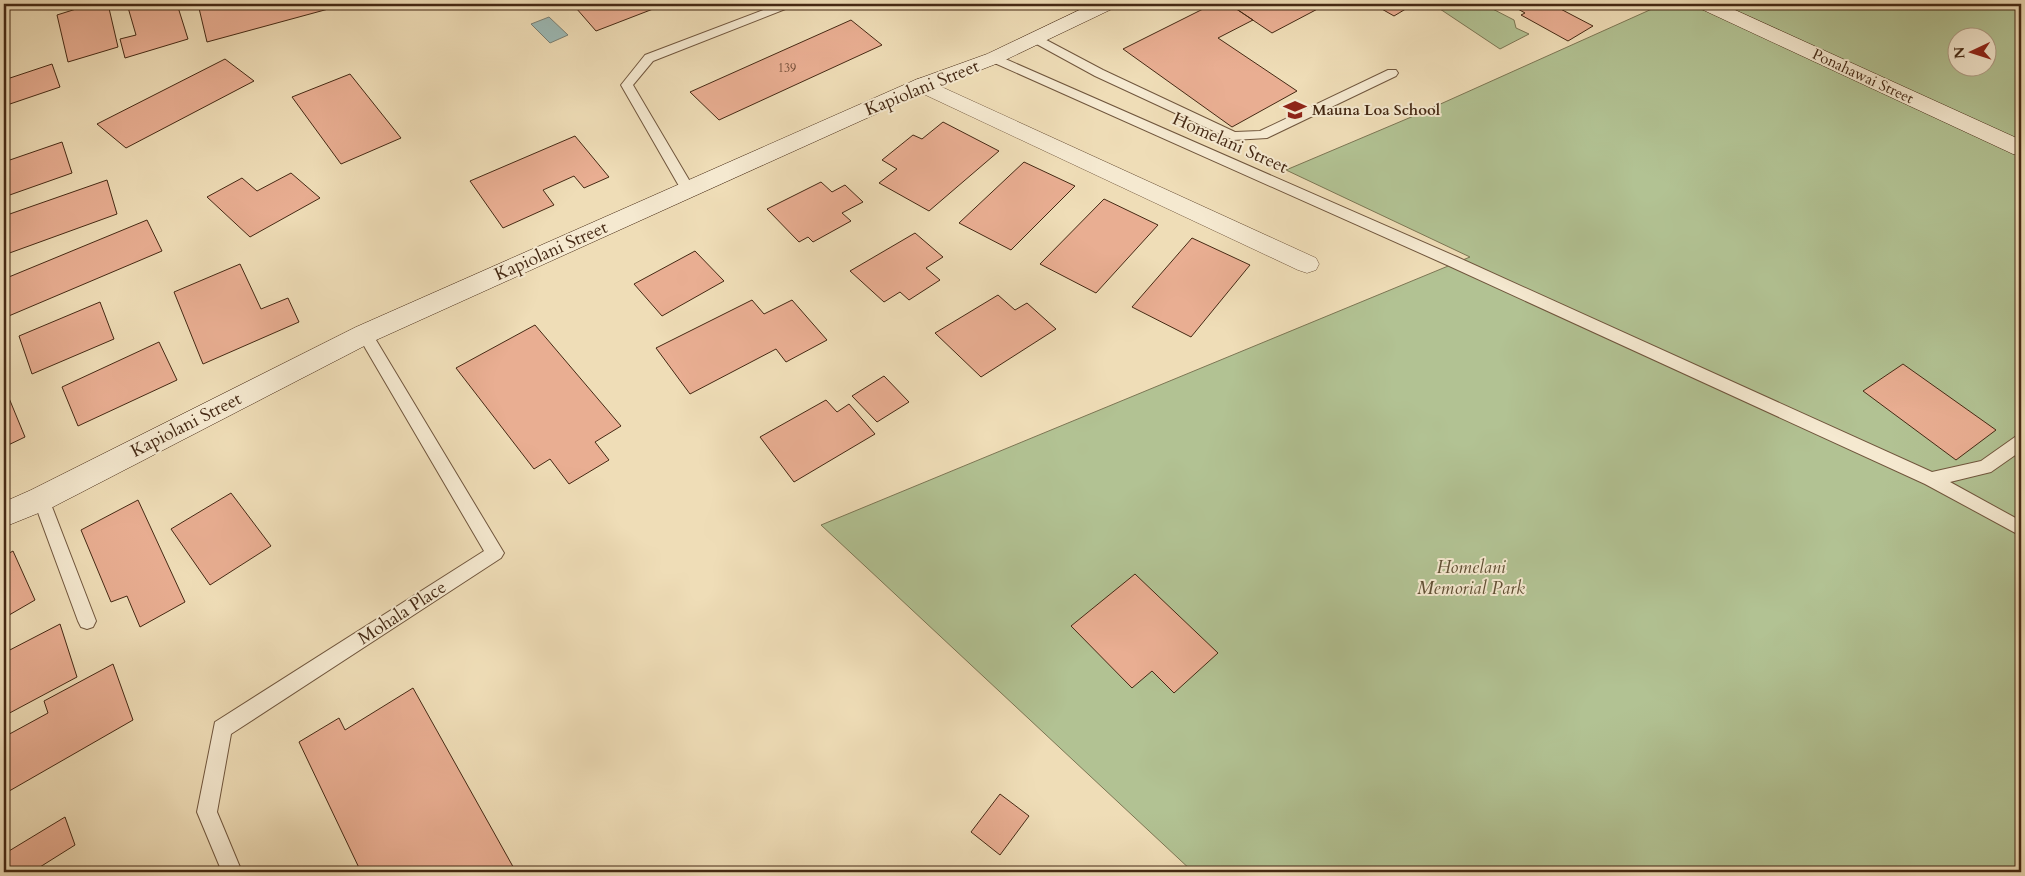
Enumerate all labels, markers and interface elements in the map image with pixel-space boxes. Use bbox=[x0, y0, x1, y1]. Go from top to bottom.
north arrow bbox=[1948, 28, 1998, 78]
street label: Ponahawai Street bbox=[1809, 44, 1917, 108]
text: N bbox=[1950, 46, 1969, 60]
street label: Kapiolani Street bbox=[861, 54, 983, 122]
house number: 139 bbox=[778, 60, 796, 76]
school or university icon: Mauna Loa School bbox=[1282, 97, 1308, 123]
place label: Mauna Loa School bbox=[1312, 100, 1441, 120]
street label: Homelani Street bbox=[1168, 106, 1292, 180]
street label: Kapiolani Street bbox=[490, 215, 612, 287]
street label: Kapiolani Street bbox=[126, 386, 246, 464]
park label: Homelani Memorial Park bbox=[1417, 555, 1525, 601]
street label: Mohala Place bbox=[353, 575, 451, 651]

